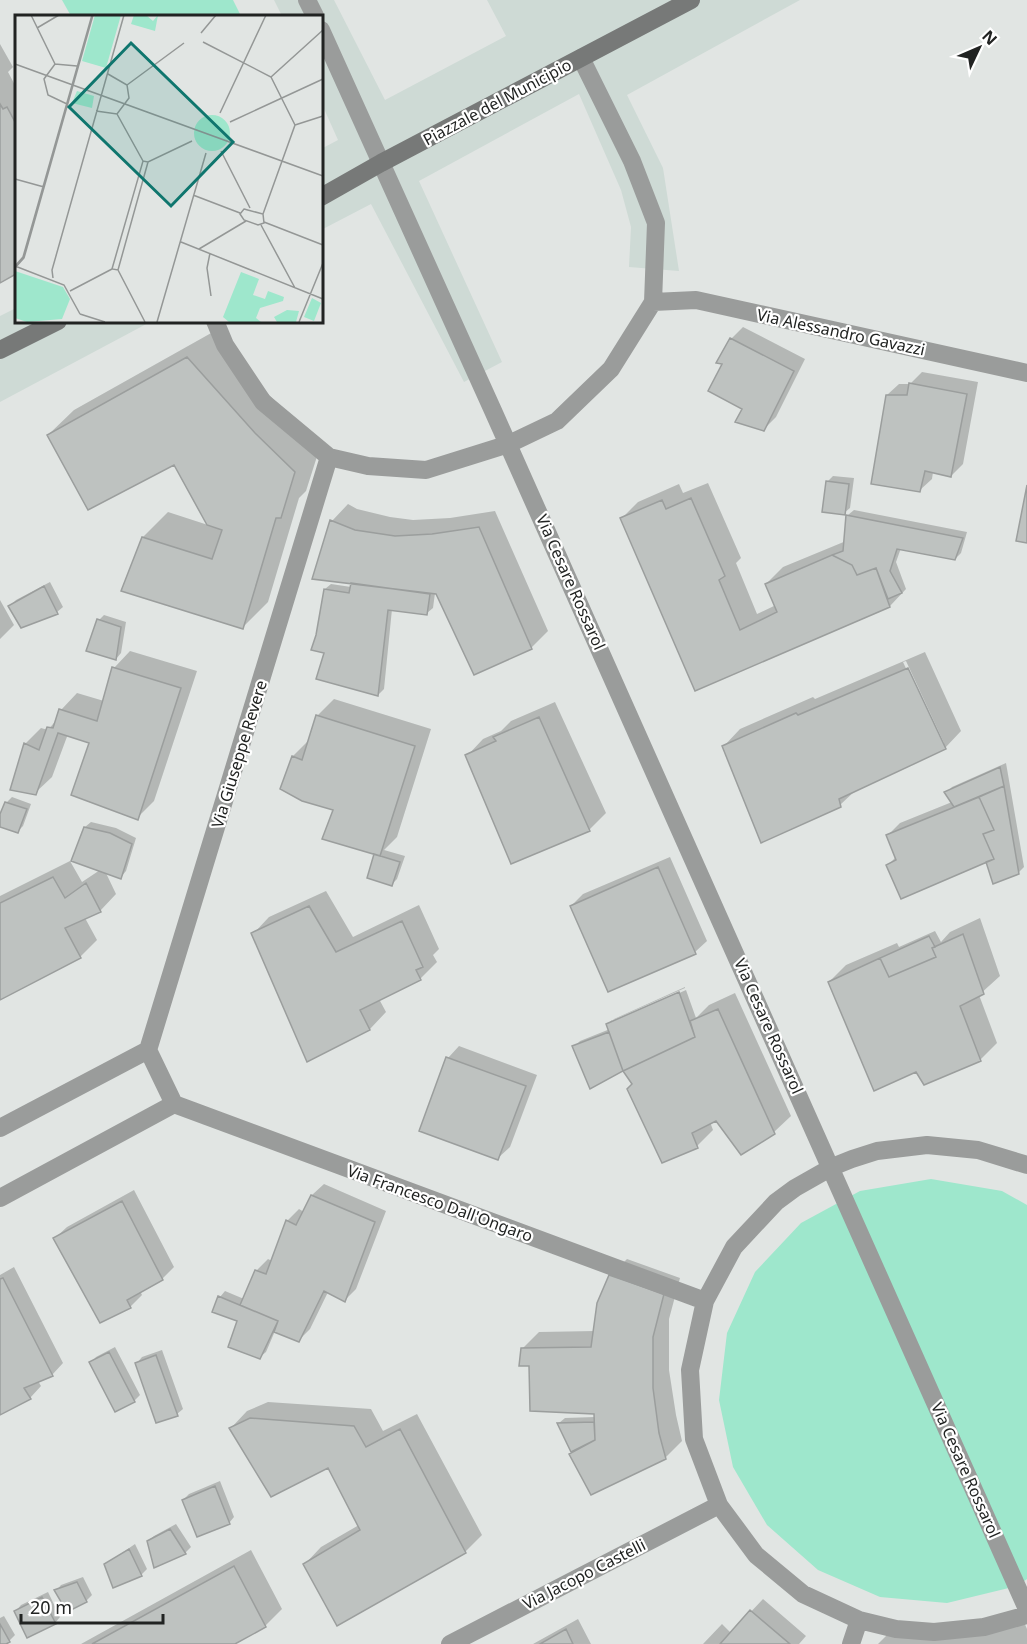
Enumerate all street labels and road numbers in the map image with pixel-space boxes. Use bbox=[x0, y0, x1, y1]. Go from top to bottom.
street label: Piazzale del Municipio bbox=[419, 54, 575, 150]
street label: Via Alessandro Gavazzi bbox=[755, 303, 927, 361]
street label: Via Cesare Rossarol bbox=[531, 511, 611, 653]
street label: Via Giuseppe Revere bbox=[206, 678, 272, 830]
street label: Via Cesare Rossarol bbox=[729, 955, 809, 1097]
street label: Via Francesco Dall'Ongaro bbox=[344, 1159, 536, 1247]
street label: Via Cesare Rossarol bbox=[926, 1399, 1006, 1541]
street label: Via Jacopo Castelli bbox=[519, 1534, 649, 1614]

